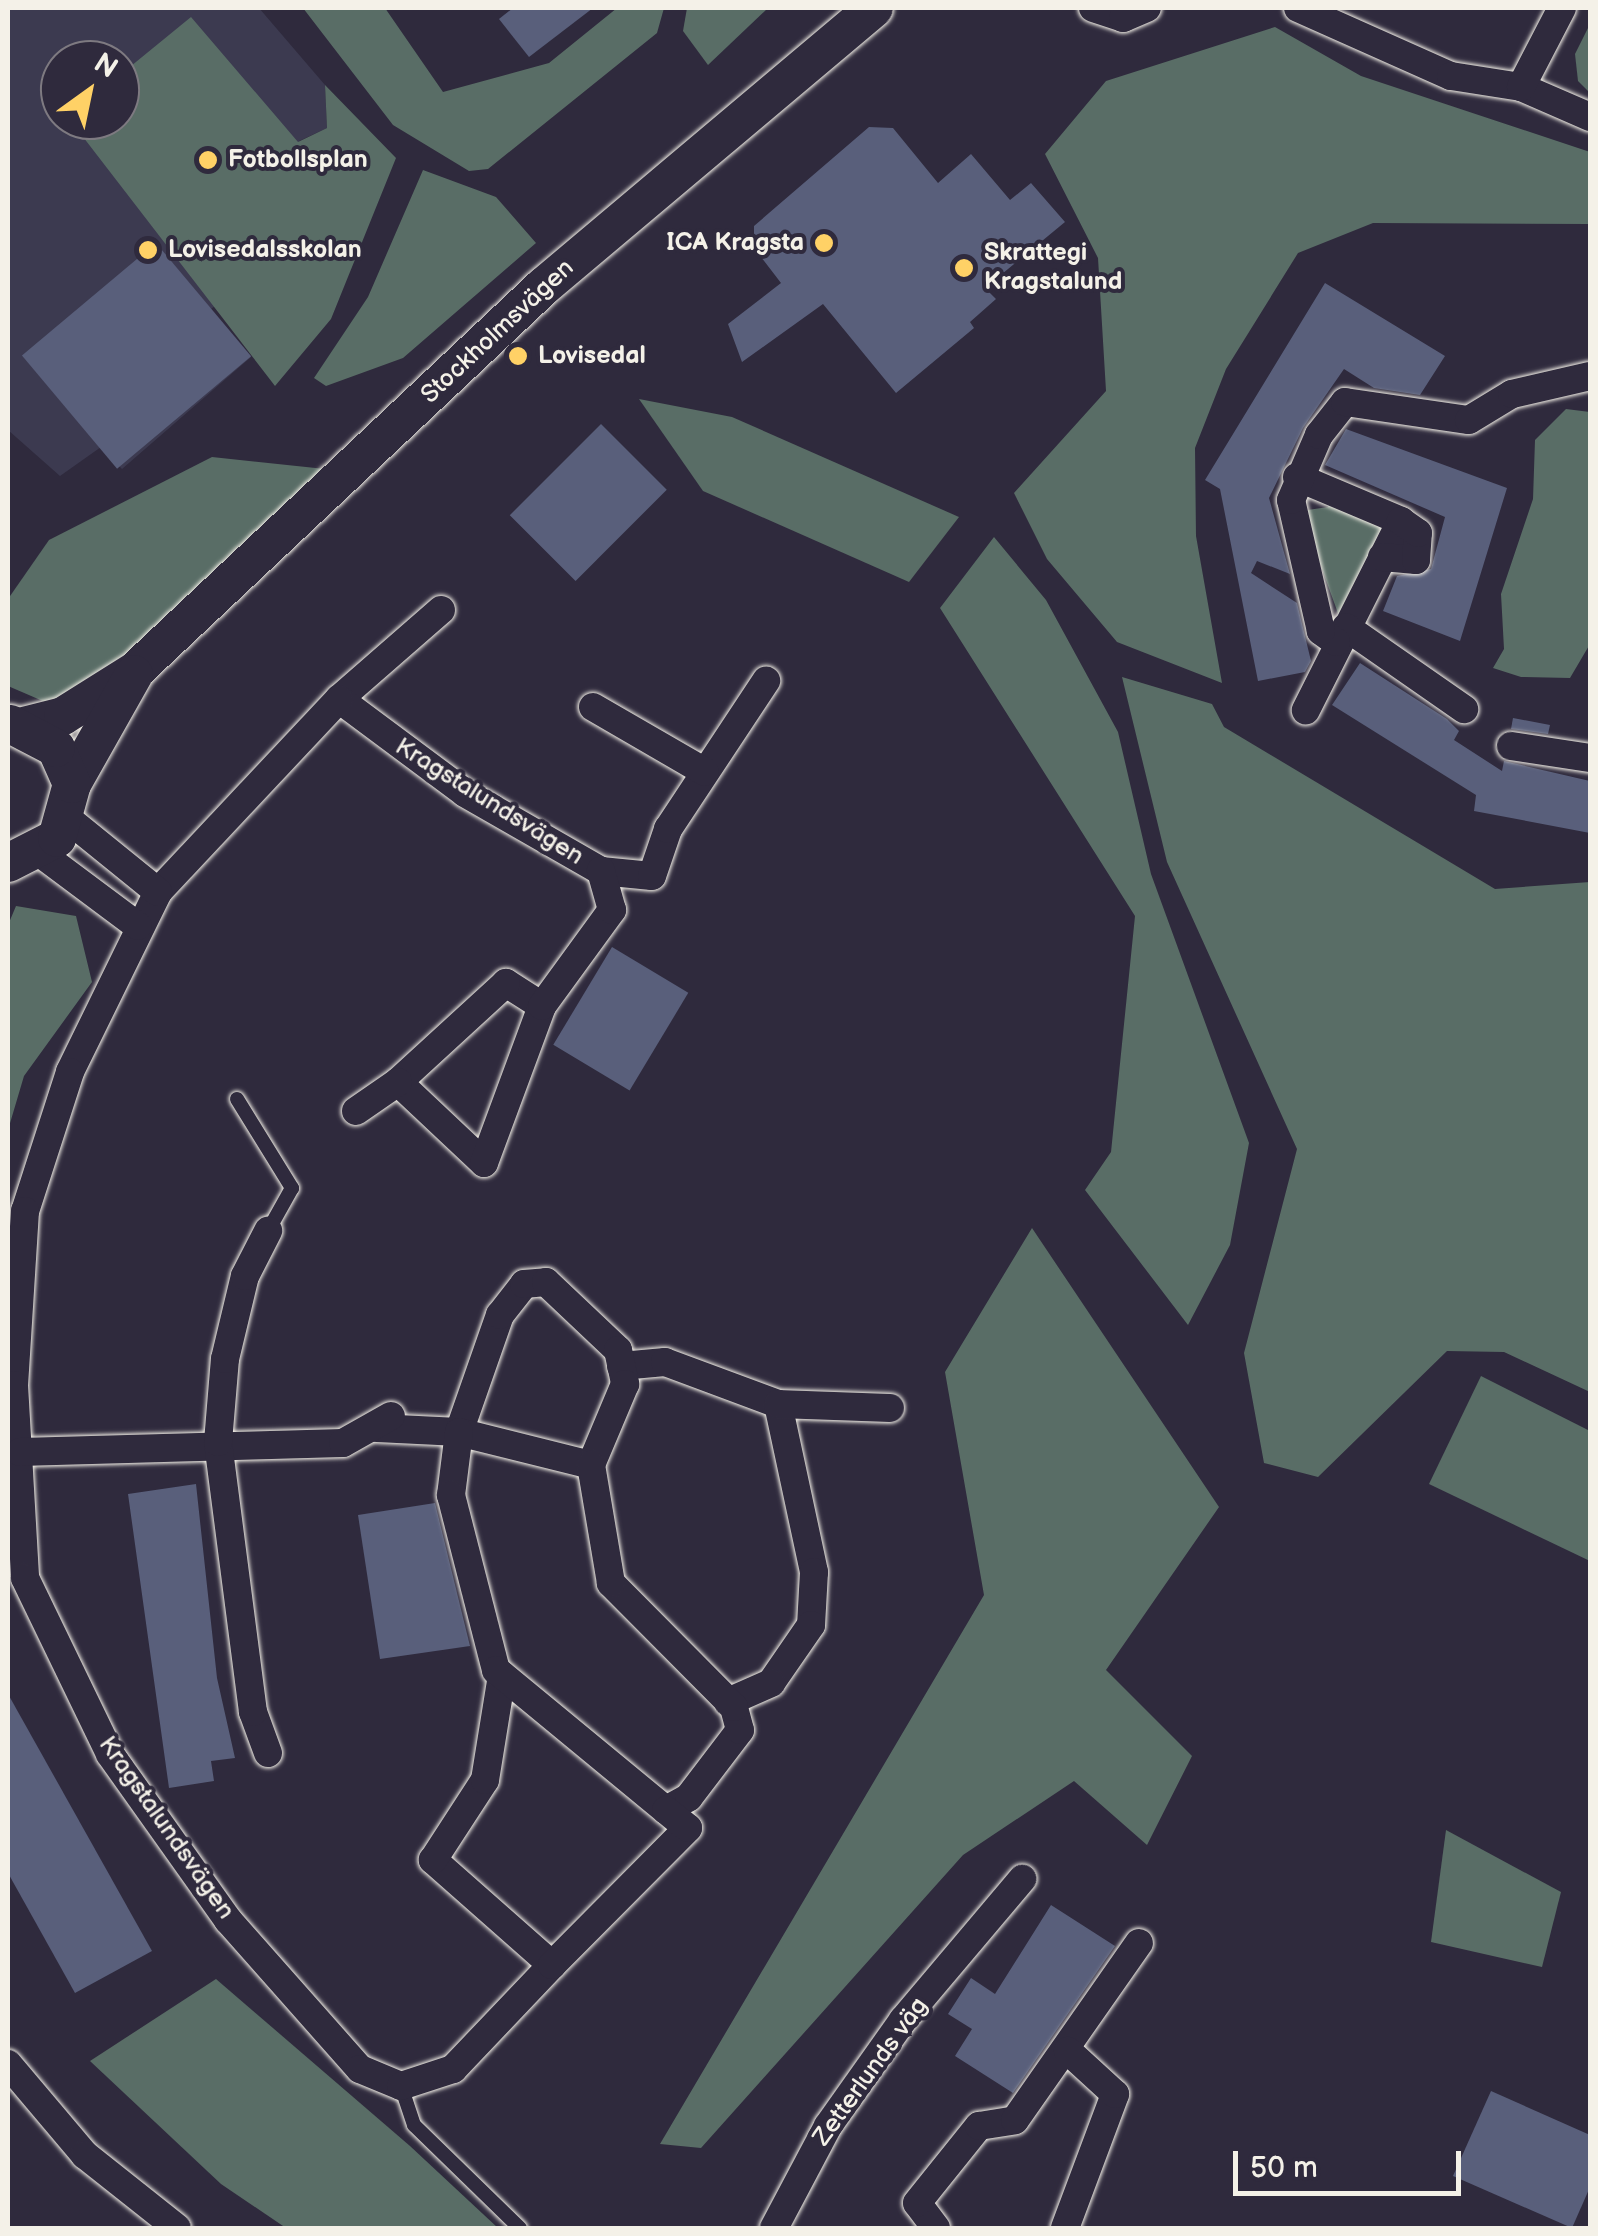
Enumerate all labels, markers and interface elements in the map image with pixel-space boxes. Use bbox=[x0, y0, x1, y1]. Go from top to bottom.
north arrow bbox=[40, 40, 140, 140]
text: N bbox=[88, 47, 123, 86]
place label: Fotbollsplan bbox=[228, 145, 368, 175]
marker: Fotbollsplan bbox=[197, 149, 219, 171]
place label: ICA Kragsta bbox=[666, 228, 804, 258]
marker: ICA Kragsta bbox=[813, 232, 835, 254]
place label: Lovisedalsskolan bbox=[168, 235, 362, 265]
marker: Lovisedalsskolan bbox=[137, 239, 159, 261]
place label: Skrattegi Kragstalund bbox=[984, 239, 1122, 298]
street label: Stockholmsvägen bbox=[415, 254, 581, 410]
marker: Skrattegi Kragstalund bbox=[953, 257, 975, 279]
place label: Lovisedal bbox=[538, 341, 646, 371]
marker: Lovisedal bbox=[507, 345, 529, 367]
street label: Kragstalundsvägen bbox=[389, 732, 589, 872]
street label: Kragstalundsvägen bbox=[92, 1731, 240, 1925]
street label: Zetterlunds väg bbox=[807, 1992, 935, 2152]
scale bar bbox=[1238, 2131, 1466, 2193]
text: 50 m bbox=[1250, 2150, 1318, 2186]

